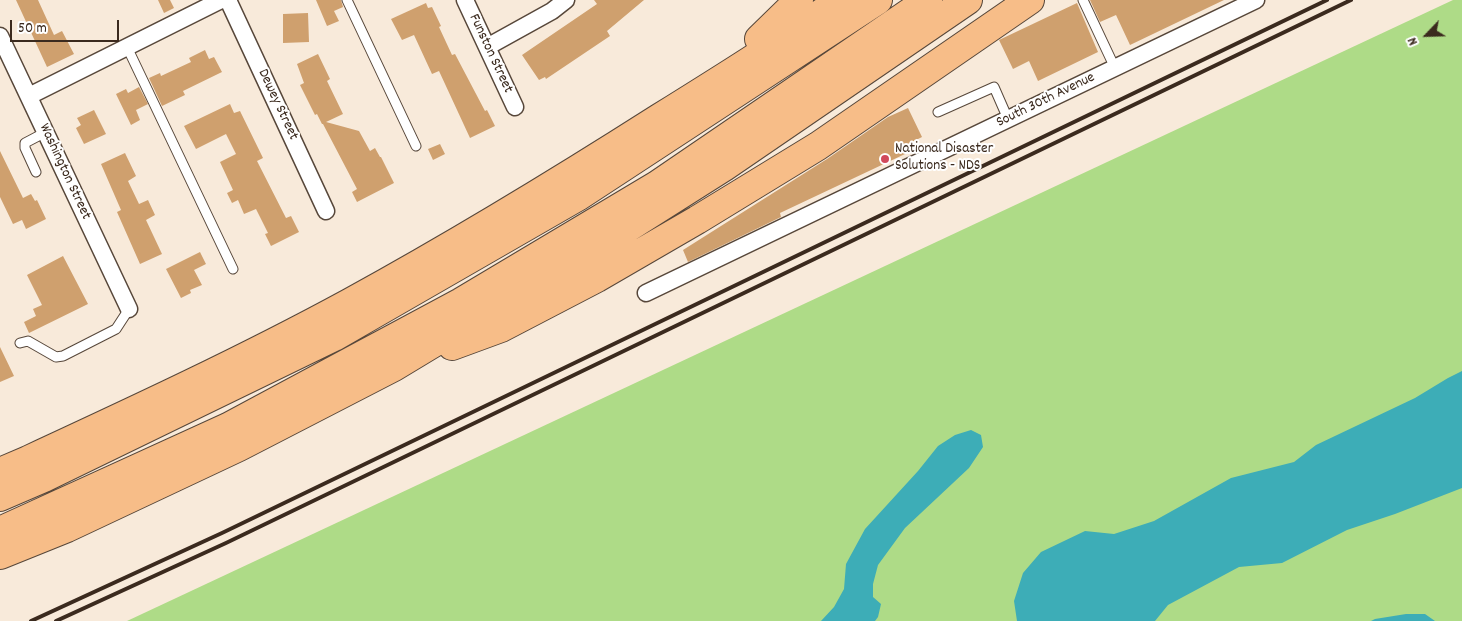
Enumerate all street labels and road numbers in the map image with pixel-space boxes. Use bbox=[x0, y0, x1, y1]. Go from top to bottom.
street label: Funston Street bbox=[464, 11, 516, 97]
street label: Dewey Street bbox=[253, 67, 301, 143]
street label: South 30th Avenue bbox=[994, 69, 1098, 133]
street label: Washington Street bbox=[34, 121, 94, 223]

